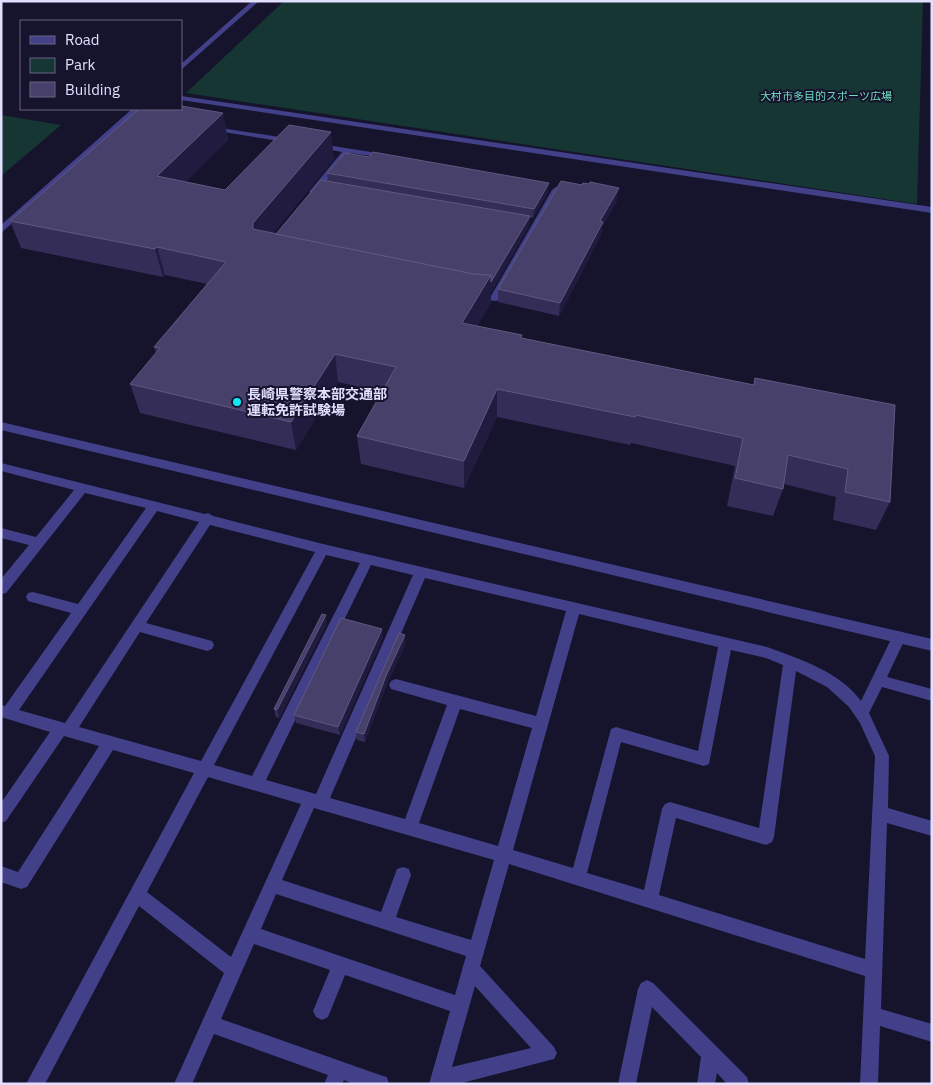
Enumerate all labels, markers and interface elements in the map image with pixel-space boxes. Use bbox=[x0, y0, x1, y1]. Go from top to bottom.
legend bbox=[20, 20, 182, 110]
text: Road bbox=[65, 30, 100, 49]
text: Park bbox=[65, 55, 95, 74]
text: Building bbox=[65, 80, 120, 99]
park label: 大村市多目的スポーツ広場 bbox=[760, 89, 892, 103]
place label: 長崎県警察本部交通部 運転免許試験場 bbox=[247, 385, 387, 419]
marker: 長崎県警察本部交通部 運転免許試験場 bbox=[231, 396, 243, 408]

